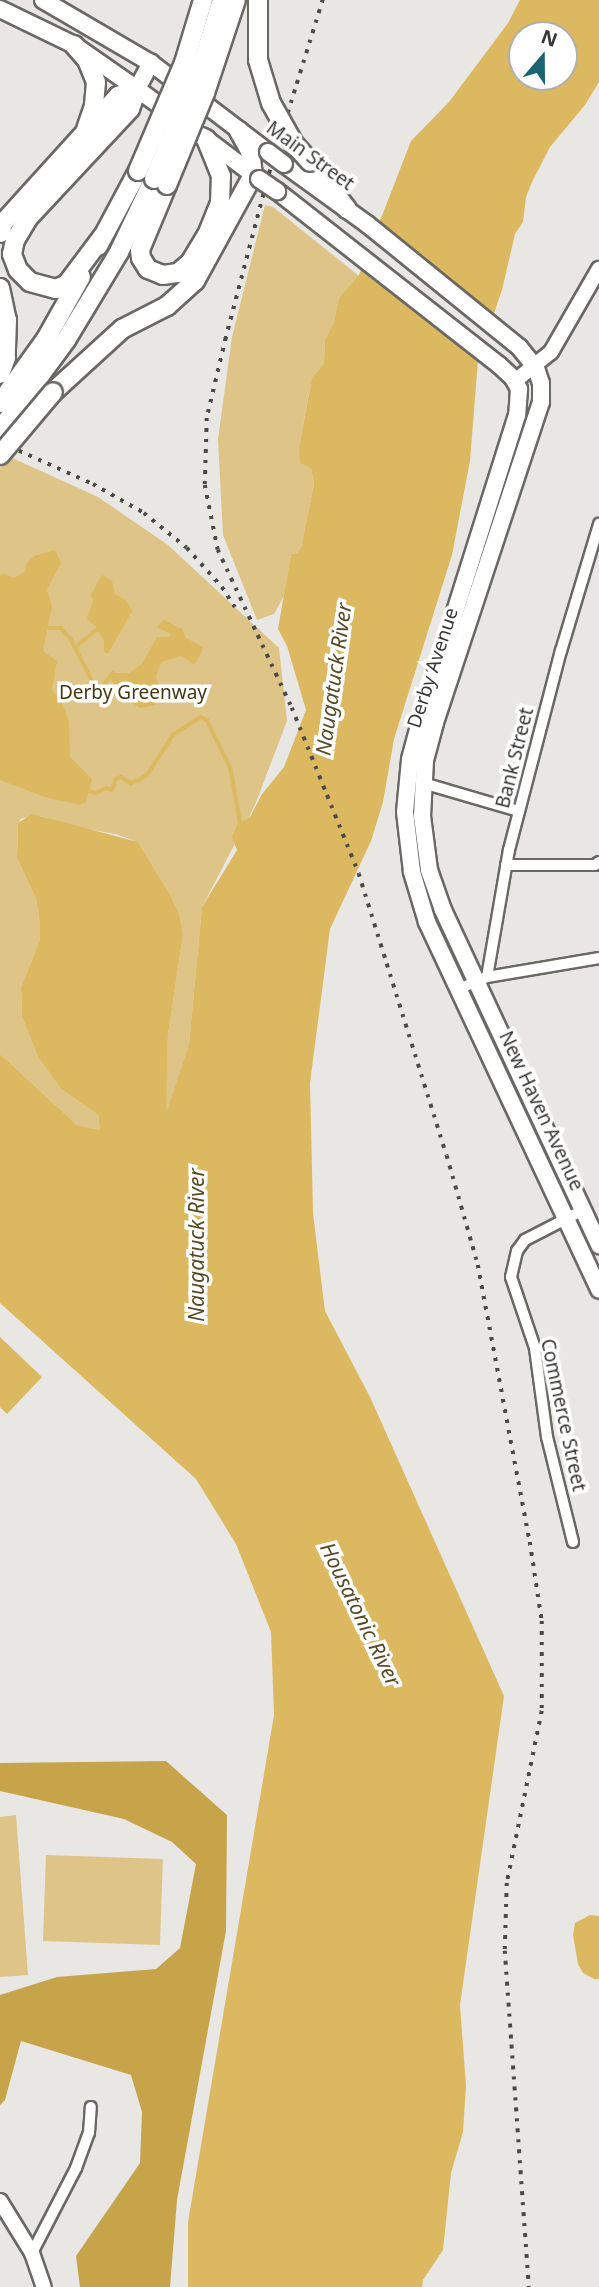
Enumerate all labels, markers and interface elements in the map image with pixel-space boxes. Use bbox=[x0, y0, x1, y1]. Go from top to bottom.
north arrow bbox=[508, 21, 578, 91]
text: N bbox=[538, 23, 561, 53]
street label: Main Street bbox=[262, 117, 358, 195]
water label: Naugatuck River bbox=[310, 601, 356, 757]
street label: Derby Avenue bbox=[403, 605, 463, 731]
park label: Derby Greenway bbox=[59, 682, 207, 704]
street label: Bank Street bbox=[491, 705, 539, 811]
street label: New Haven Avenue bbox=[494, 1028, 588, 1194]
water label: Naugatuck River bbox=[183, 1168, 209, 1322]
street label: Commerce Street bbox=[536, 1337, 590, 1493]
water label: Housatonic River bbox=[315, 1538, 407, 1690]

